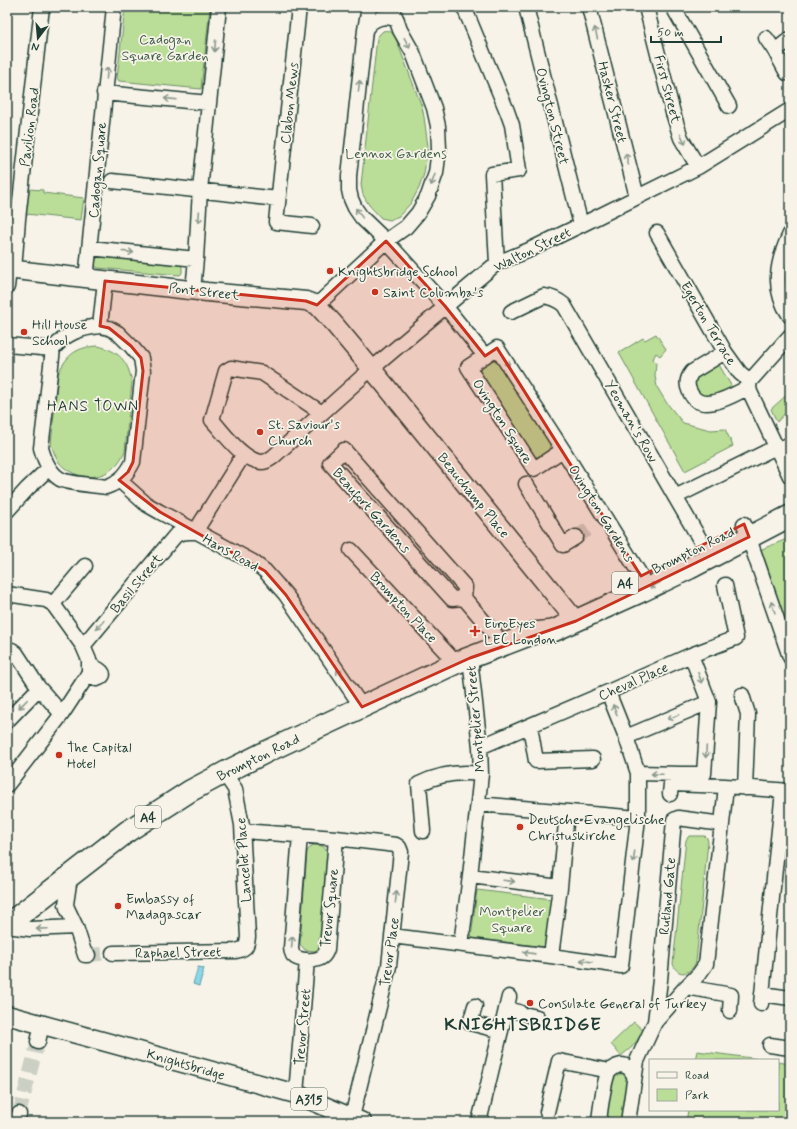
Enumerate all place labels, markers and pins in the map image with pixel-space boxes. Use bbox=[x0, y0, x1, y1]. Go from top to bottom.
place label: Knightsbridge School bbox=[338, 263, 458, 282]
marker: Knightsbridge School bbox=[325, 266, 335, 276]
place label: Saint Columba's bbox=[383, 284, 483, 302]
marker: Saint Columba's bbox=[370, 287, 380, 297]
place label: Hill House School bbox=[32, 316, 88, 350]
marker: Hill House School bbox=[19, 327, 29, 337]
place label: St. Saviour's Church bbox=[268, 416, 340, 450]
marker: St. Saviour's Church bbox=[255, 427, 265, 437]
place label: EuroEyes LEC London bbox=[484, 615, 557, 649]
marker: EuroEyes LEC London bbox=[469, 625, 481, 637]
place label: The Capital Hotel bbox=[67, 739, 132, 773]
marker: The Capital Hotel bbox=[54, 750, 64, 760]
place label: Deutsche Evangelische Christuskirche bbox=[528, 811, 665, 845]
marker: Deutsche Evangelische Christuskirche bbox=[515, 822, 525, 832]
place label: Embassy of Madagascar bbox=[126, 890, 202, 925]
marker: Embassy of Madagascar bbox=[113, 901, 123, 911]
place label: Consulate General of Turkey bbox=[538, 995, 707, 1013]
marker: Consulate General of Turkey bbox=[525, 998, 535, 1008]

